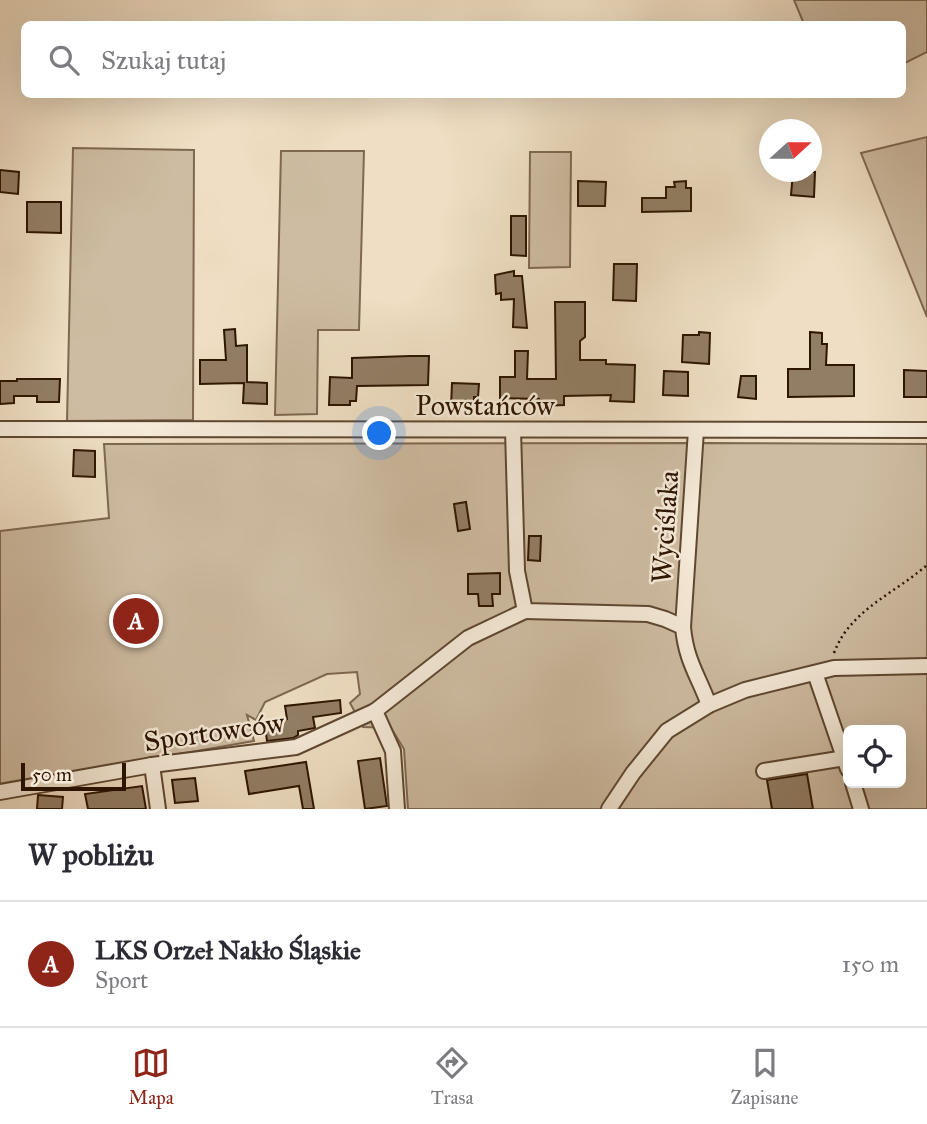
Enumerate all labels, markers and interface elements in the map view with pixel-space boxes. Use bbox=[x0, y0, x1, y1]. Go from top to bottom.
search box bbox=[21, 21, 906, 98]
icon: search bbox=[45, 41, 83, 79]
text: Szukaj tutaj bbox=[101, 44, 226, 76]
north arrow bbox=[759, 119, 822, 182]
street label: Powstańców bbox=[415, 388, 555, 423]
your location bbox=[362, 416, 396, 450]
street label: Wyciślaka bbox=[644, 469, 686, 585]
pin: A bbox=[113, 595, 159, 647]
street label: Sportowców bbox=[141, 705, 287, 759]
map controls bbox=[843, 725, 906, 788]
button: locate bbox=[843, 725, 906, 788]
scale bar bbox=[21, 760, 126, 792]
text: 50 m bbox=[32, 763, 72, 786]
text: W pobliżu bbox=[28, 837, 154, 873]
text: LKS Orzeł Nakło Śląskie bbox=[95, 934, 361, 966]
text: A bbox=[43, 950, 59, 978]
text: 150 m bbox=[842, 950, 899, 978]
text: Sport bbox=[95, 966, 148, 994]
tab: Mapa bbox=[129, 1044, 174, 1109]
tab: Trasa bbox=[431, 1044, 474, 1109]
tab: Zapisane bbox=[731, 1044, 798, 1109]

